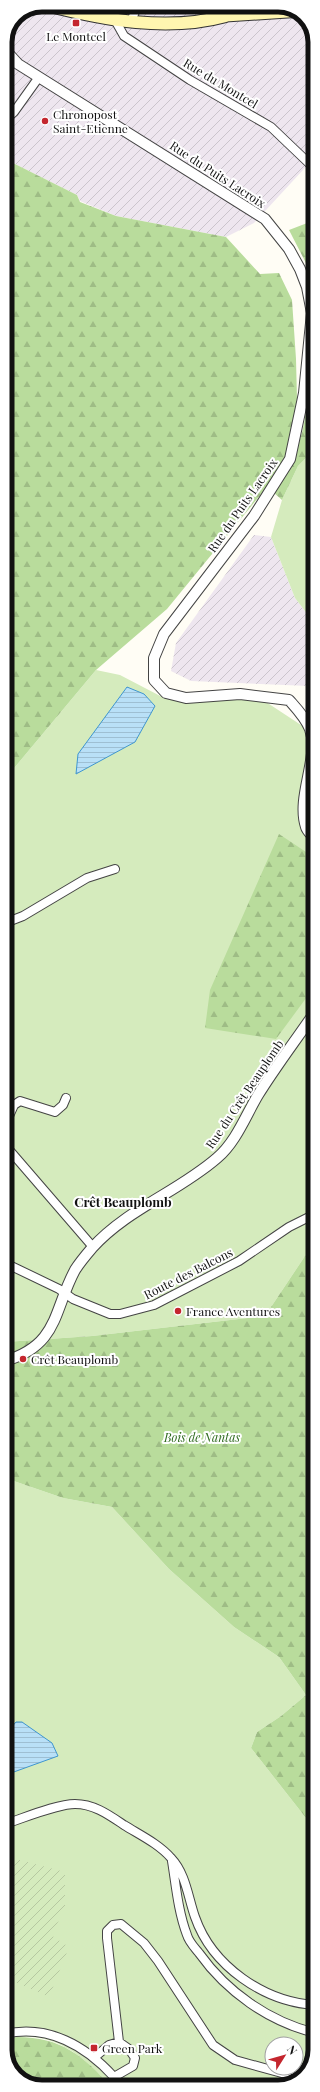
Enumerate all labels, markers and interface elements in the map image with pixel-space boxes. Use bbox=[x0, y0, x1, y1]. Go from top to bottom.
marker: Le Montcel bbox=[71, 18, 81, 28]
place label: Le Montcel bbox=[46, 28, 106, 44]
street label: Rue du Montcel bbox=[181, 54, 262, 112]
place label: Chronopost Saint-Etienne bbox=[53, 106, 128, 136]
marker: Chronopost Saint-Etienne bbox=[40, 116, 50, 126]
street label: Rue du Puits Lacroix bbox=[167, 137, 270, 211]
street label: Rue du Puits Lacroix bbox=[204, 454, 281, 555]
street label: Rue du Crêt Beauplomb bbox=[202, 1036, 287, 1152]
district label: Crêt Beauplomb bbox=[74, 1193, 172, 1210]
street label: Route des Balcons bbox=[141, 1244, 235, 1302]
place label: France Aventures bbox=[186, 1303, 280, 1319]
marker: France Aventures bbox=[173, 1306, 183, 1316]
place label: Crêt Beauplomb bbox=[31, 1351, 118, 1367]
marker: Crêt Beauplomb bbox=[18, 1354, 28, 1364]
park label: Bois de Nantas bbox=[163, 1429, 240, 1445]
north arrow bbox=[264, 2036, 304, 2076]
place label: Green Park bbox=[102, 2040, 163, 2056]
text: N bbox=[284, 2042, 301, 2057]
marker: Green Park bbox=[89, 2043, 99, 2053]

